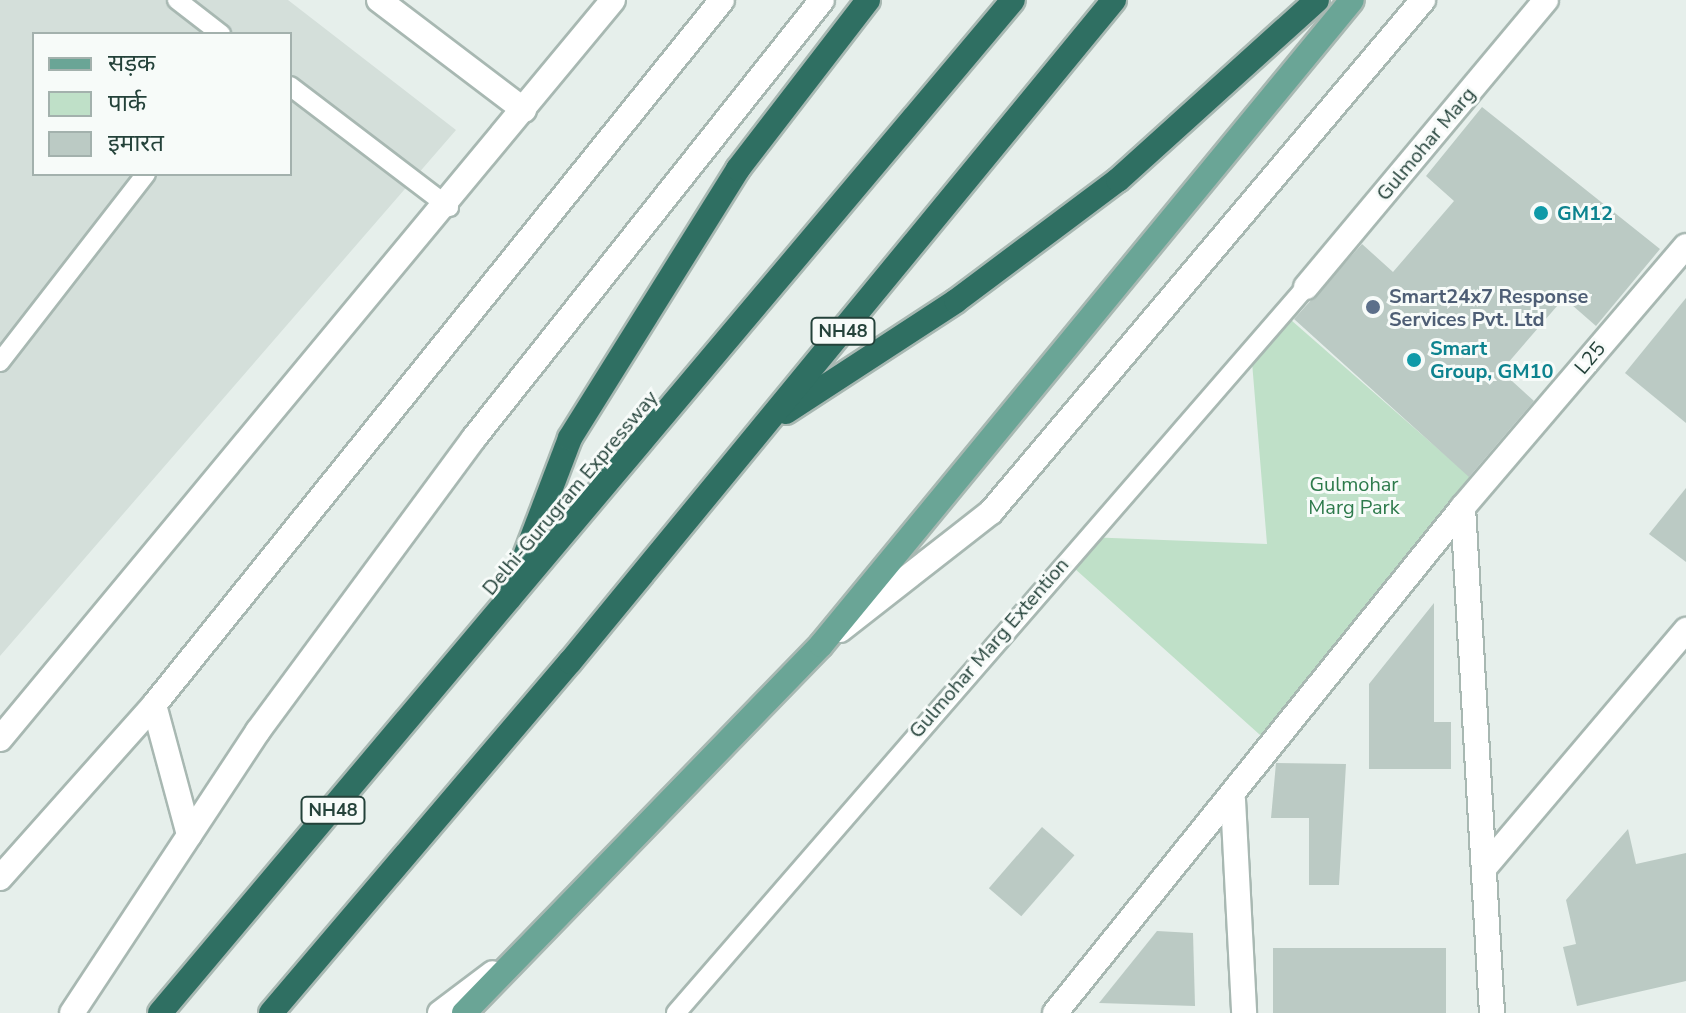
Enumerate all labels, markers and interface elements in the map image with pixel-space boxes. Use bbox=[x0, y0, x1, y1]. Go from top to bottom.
legend bbox=[32, 32, 292, 176]
text: सड़क bbox=[108, 47, 156, 79]
street label: Gulmohar Marg bbox=[1372, 82, 1480, 206]
text: पार्क bbox=[108, 87, 146, 119]
text: इमारत bbox=[108, 127, 164, 159]
place label: GM12 bbox=[1557, 201, 1613, 225]
marker: GM12 bbox=[1532, 204, 1550, 222]
place label: Smart24x7 Response Services Pvt. Ltd bbox=[1389, 284, 1588, 331]
marker: Smart24x7 Response Services Pvt. Ltd bbox=[1364, 298, 1382, 316]
road number: NH48 bbox=[809, 317, 877, 345]
place label: Smart Group, GM10 bbox=[1430, 336, 1554, 383]
street label: L25 bbox=[1570, 337, 1610, 379]
marker: Smart Group, GM10 bbox=[1405, 351, 1423, 369]
street label: Delhi-Gurugram Expressway bbox=[477, 386, 663, 600]
park label: Gulmohar Marg Park bbox=[1308, 473, 1400, 520]
street label: Gulmohar Marg Extention bbox=[904, 553, 1074, 743]
road number: NH48 bbox=[299, 796, 367, 824]

